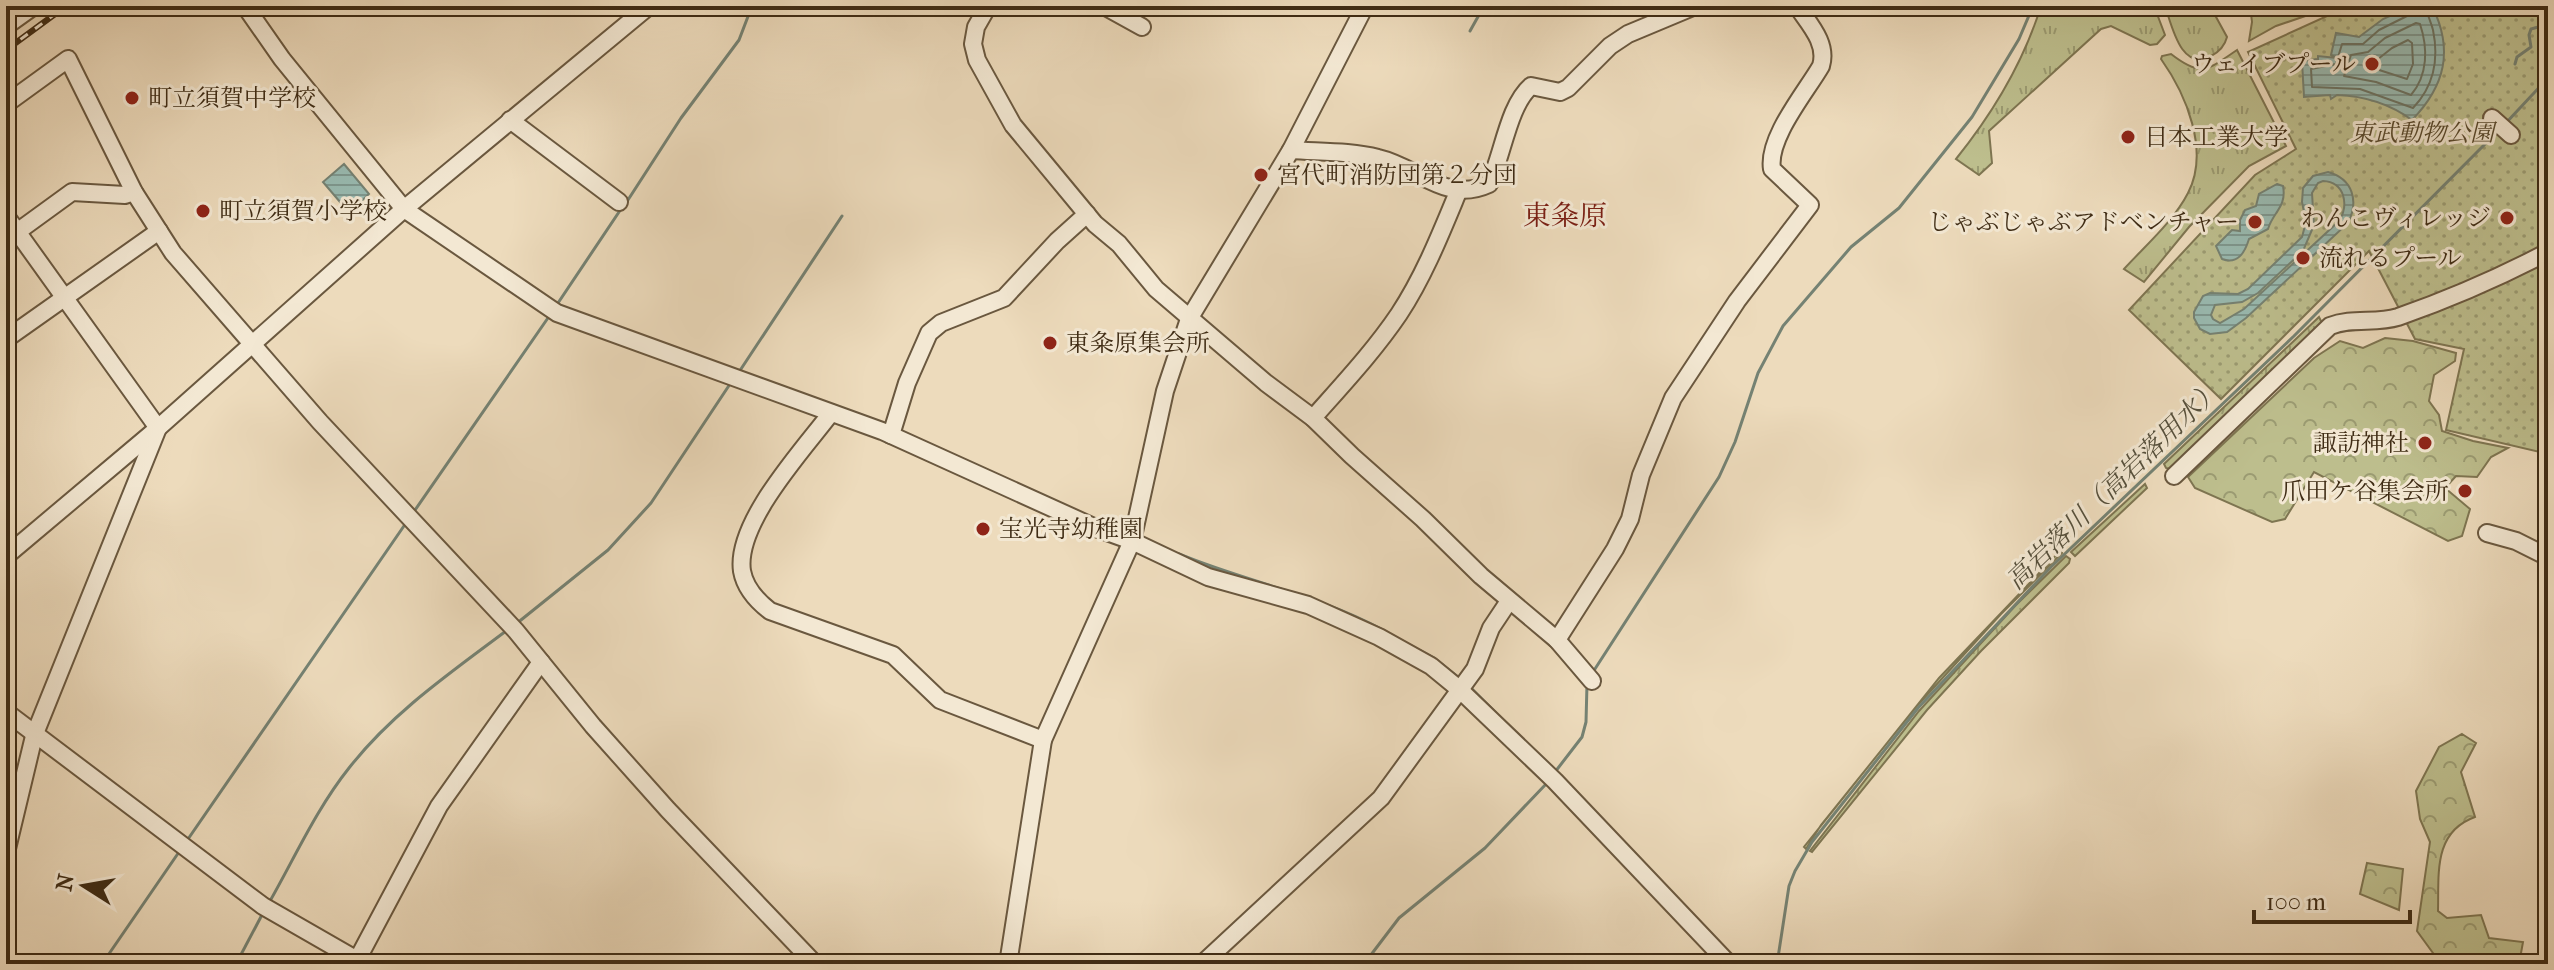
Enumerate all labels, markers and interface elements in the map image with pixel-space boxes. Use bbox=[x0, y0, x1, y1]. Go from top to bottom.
place label: ウェイブプール bbox=[2191, 50, 2356, 78]
marker: ウェイブプール bbox=[2363, 55, 2381, 73]
place label: 町立須賀中学校 bbox=[148, 84, 316, 112]
marker: 町立須賀中学校 bbox=[123, 89, 141, 107]
park label: 東武動物公園 bbox=[2350, 119, 2498, 147]
place label: 日本工業大学 bbox=[2144, 123, 2288, 151]
marker: 日本工業大学 bbox=[2119, 128, 2137, 146]
place label: 宮代町消防団第２分団 bbox=[1277, 161, 1517, 189]
marker: 宮代町消防団第２分団 bbox=[1252, 166, 1270, 184]
place label: 町立須賀小学校 bbox=[219, 197, 387, 225]
district label: 東粂原 bbox=[1523, 199, 1607, 232]
marker: 町立須賀小学校 bbox=[194, 202, 212, 220]
place label: わんこヴィレッジ bbox=[2301, 204, 2491, 232]
place label: じゃぶじゃぶアドベンチャー bbox=[1928, 208, 2239, 236]
marker: わんこヴィレッジ bbox=[2498, 209, 2516, 227]
marker: じゃぶじゃぶアドベンチャー bbox=[2246, 213, 2264, 231]
place label: 流れるプール bbox=[2319, 244, 2462, 272]
marker: 流れるプール bbox=[2294, 249, 2312, 267]
place label: 東粂原集会所 bbox=[1066, 329, 1210, 357]
marker: 東粂原集会所 bbox=[1041, 334, 1059, 352]
water label: 高岩落川（高岩落用水） bbox=[2000, 375, 2227, 596]
place label: 諏訪神社 bbox=[2313, 429, 2409, 457]
marker: 諏訪神社 bbox=[2416, 434, 2434, 452]
place label: 爪田ケ谷集会所 bbox=[2281, 477, 2449, 505]
marker: 爪田ケ谷集会所 bbox=[2456, 482, 2474, 500]
place label: 宝光寺幼稚園 bbox=[999, 515, 1143, 543]
marker: 宝光寺幼稚園 bbox=[974, 520, 992, 538]
north arrow bbox=[44, 846, 124, 926]
text: N bbox=[51, 871, 80, 893]
scale bar bbox=[2254, 874, 2410, 924]
text: 100 m bbox=[2266, 888, 2326, 916]

